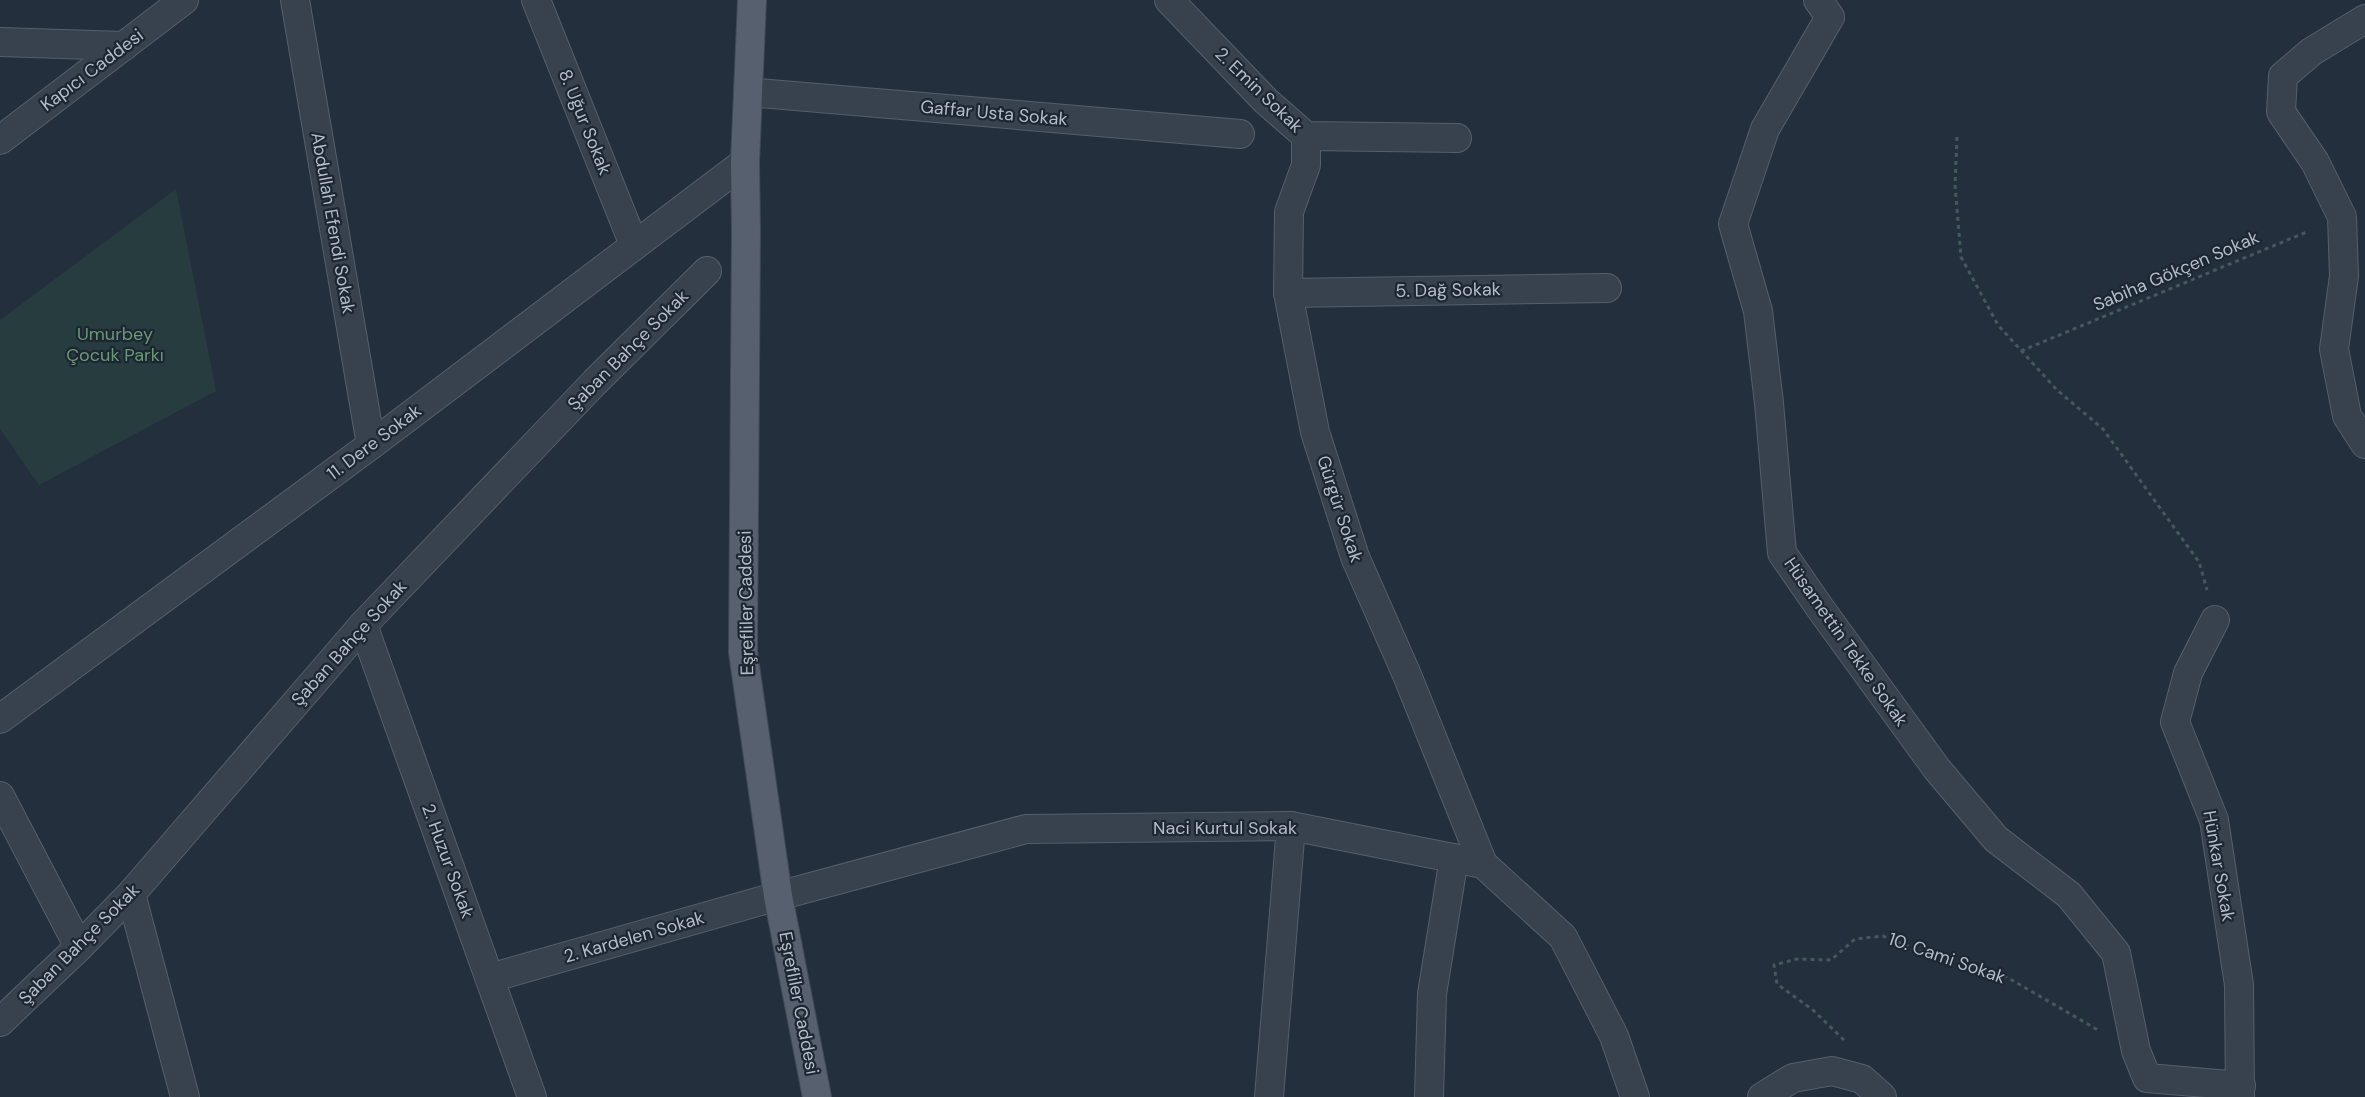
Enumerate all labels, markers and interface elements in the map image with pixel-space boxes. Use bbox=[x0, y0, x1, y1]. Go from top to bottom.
street label: Kapıcı Caddesi bbox=[36, 23, 148, 117]
street label: 2. Emin Sokak bbox=[1210, 42, 1308, 138]
street label: 8. Uğur Sokak bbox=[553, 66, 617, 178]
street label: Gaffar Usta Sokak bbox=[919, 95, 1069, 131]
street label: Abdullah Efendi Sokak bbox=[305, 130, 361, 316]
street label: Sabiha Gökçen Sokak bbox=[2089, 225, 2263, 317]
street label: 5. Dağ Sokak bbox=[1395, 277, 1501, 303]
street label: Şaban Bahçe Sokak bbox=[562, 284, 694, 416]
park label: Umurbey Çocuk Parkı bbox=[66, 322, 164, 367]
street label: 11. Dere Sokak bbox=[322, 399, 426, 485]
street label: Gürgür Sokak bbox=[1311, 452, 1369, 566]
street label: Eşrefliler Caddesi bbox=[733, 530, 759, 676]
street label: Hüsamettin Tekke Sokak bbox=[1778, 553, 1914, 731]
street label: Şaban Bahçe Sokak bbox=[286, 575, 412, 711]
street label: 2. Huzur Sokak bbox=[416, 800, 480, 922]
street label: Hünkar Sokak bbox=[2197, 809, 2241, 923]
street label: Naci Kurtul Sokak bbox=[1153, 816, 1297, 840]
street label: Şaban Bahçe Sokak bbox=[13, 878, 145, 1010]
street label: 2. Kardelen Sokak bbox=[561, 906, 707, 968]
street label: 10. Cami Sokak bbox=[1885, 927, 2009, 989]
street label: Eşrefliler Caddesi bbox=[773, 930, 825, 1076]

